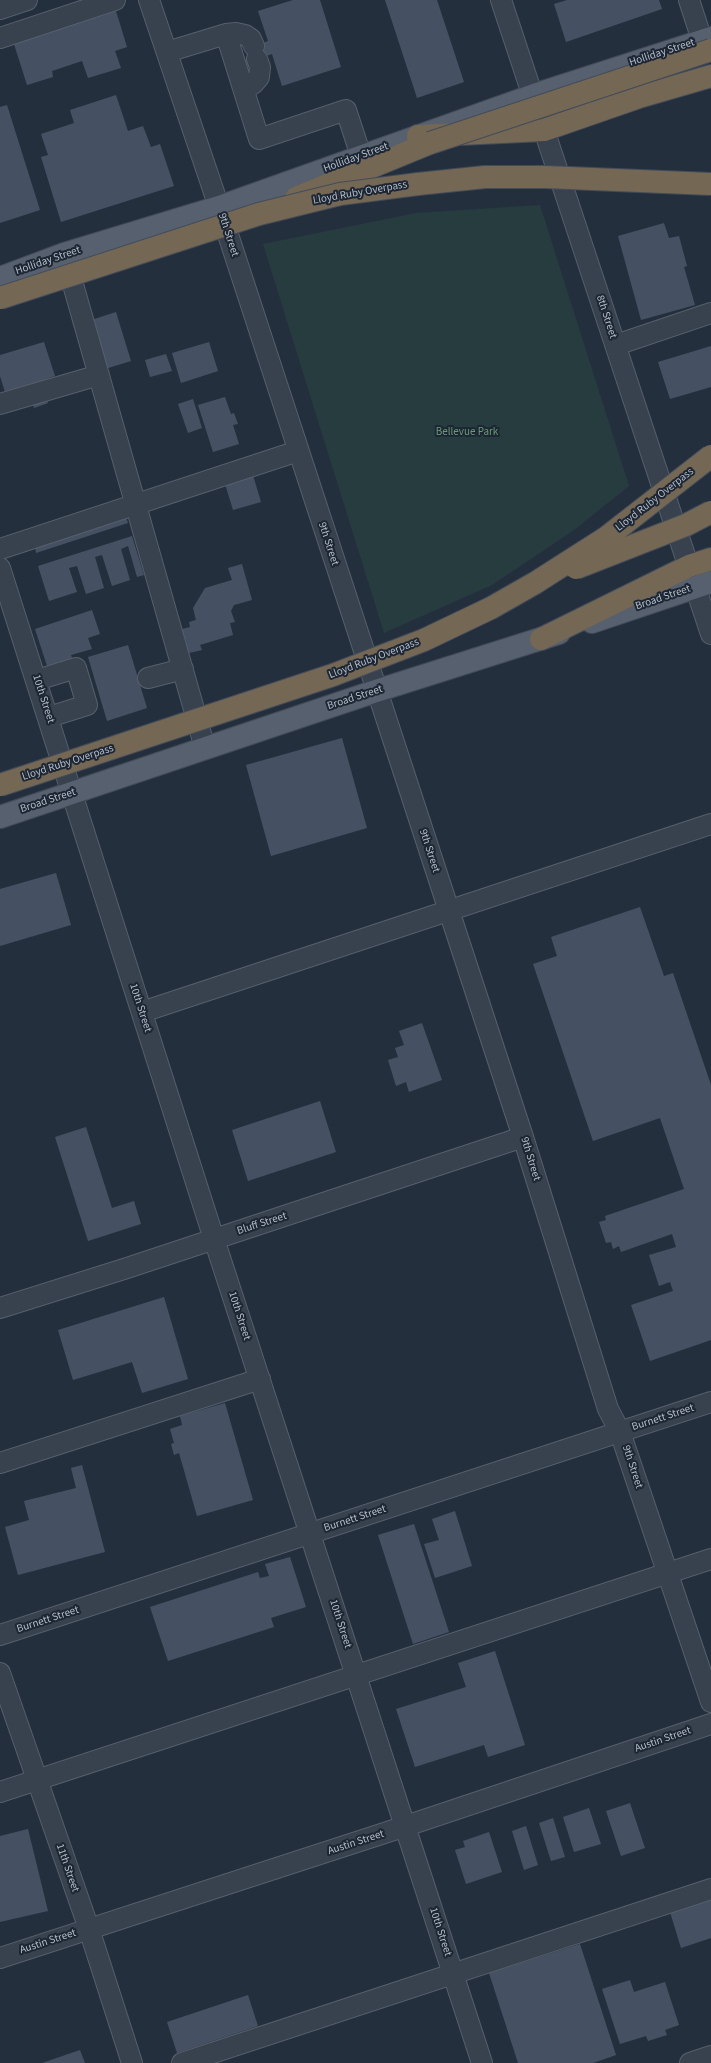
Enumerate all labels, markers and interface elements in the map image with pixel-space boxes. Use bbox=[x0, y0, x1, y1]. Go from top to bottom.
street label: Holliday Street bbox=[628, 36, 696, 70]
street label: Holliday Street bbox=[322, 140, 390, 176]
street label: Lloyd Ruby Overpass bbox=[312, 178, 408, 208]
street label: 9th Street bbox=[215, 212, 241, 258]
street label: Holliday Street bbox=[14, 244, 82, 278]
street label: 8th Street bbox=[593, 294, 619, 340]
park label: Bellevue Park bbox=[436, 426, 498, 440]
street label: Lloyd Ruby Overpass bbox=[613, 465, 697, 535]
street label: 9th Street bbox=[315, 521, 341, 567]
street label: Broad Street bbox=[634, 582, 692, 614]
street label: Lloyd Ruby Overpass bbox=[327, 636, 421, 682]
street label: 10th Street bbox=[29, 673, 57, 725]
street label: Broad Street bbox=[326, 683, 384, 713]
street label: Lloyd Ruby Overpass bbox=[21, 742, 115, 784]
street label: Broad Street bbox=[19, 786, 77, 816]
street label: 9th Street bbox=[416, 828, 442, 874]
street label: 10th Street bbox=[126, 982, 154, 1034]
street label: 9th Street bbox=[517, 1136, 543, 1182]
street label: Bluff Street bbox=[236, 1210, 288, 1238]
street label: 10th Street bbox=[225, 1290, 253, 1342]
street label: Burnett Street bbox=[630, 1402, 696, 1434]
street label: 9th Street bbox=[619, 1444, 645, 1490]
street label: Burnett Street bbox=[322, 1503, 388, 1535]
street label: 10th Street bbox=[326, 1598, 354, 1650]
street label: Burnett Street bbox=[15, 1604, 81, 1636]
street label: Austin Street bbox=[633, 1724, 693, 1756]
street label: Austin Street bbox=[326, 1828, 386, 1858]
street label: 11th Street bbox=[53, 1842, 81, 1894]
street label: 10th Street bbox=[426, 1906, 454, 1958]
street label: Austin Street bbox=[18, 1927, 78, 1957]

